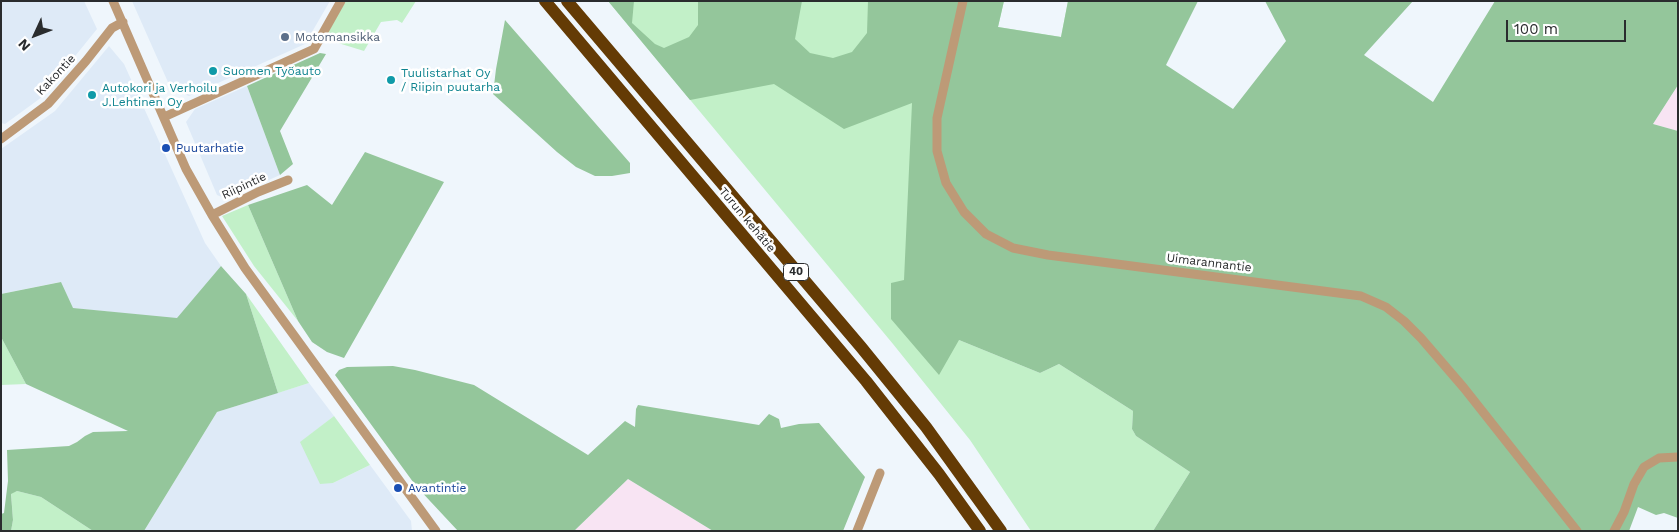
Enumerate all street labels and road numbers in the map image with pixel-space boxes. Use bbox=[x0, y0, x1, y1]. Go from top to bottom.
street label: Kakontie bbox=[33, 52, 79, 98]
street label: Riipintie bbox=[219, 169, 269, 203]
street label: Turun kehätie bbox=[716, 185, 778, 255]
street label: Uimarannantie bbox=[1166, 251, 1252, 275]
road number: 40 bbox=[784, 264, 808, 280]

